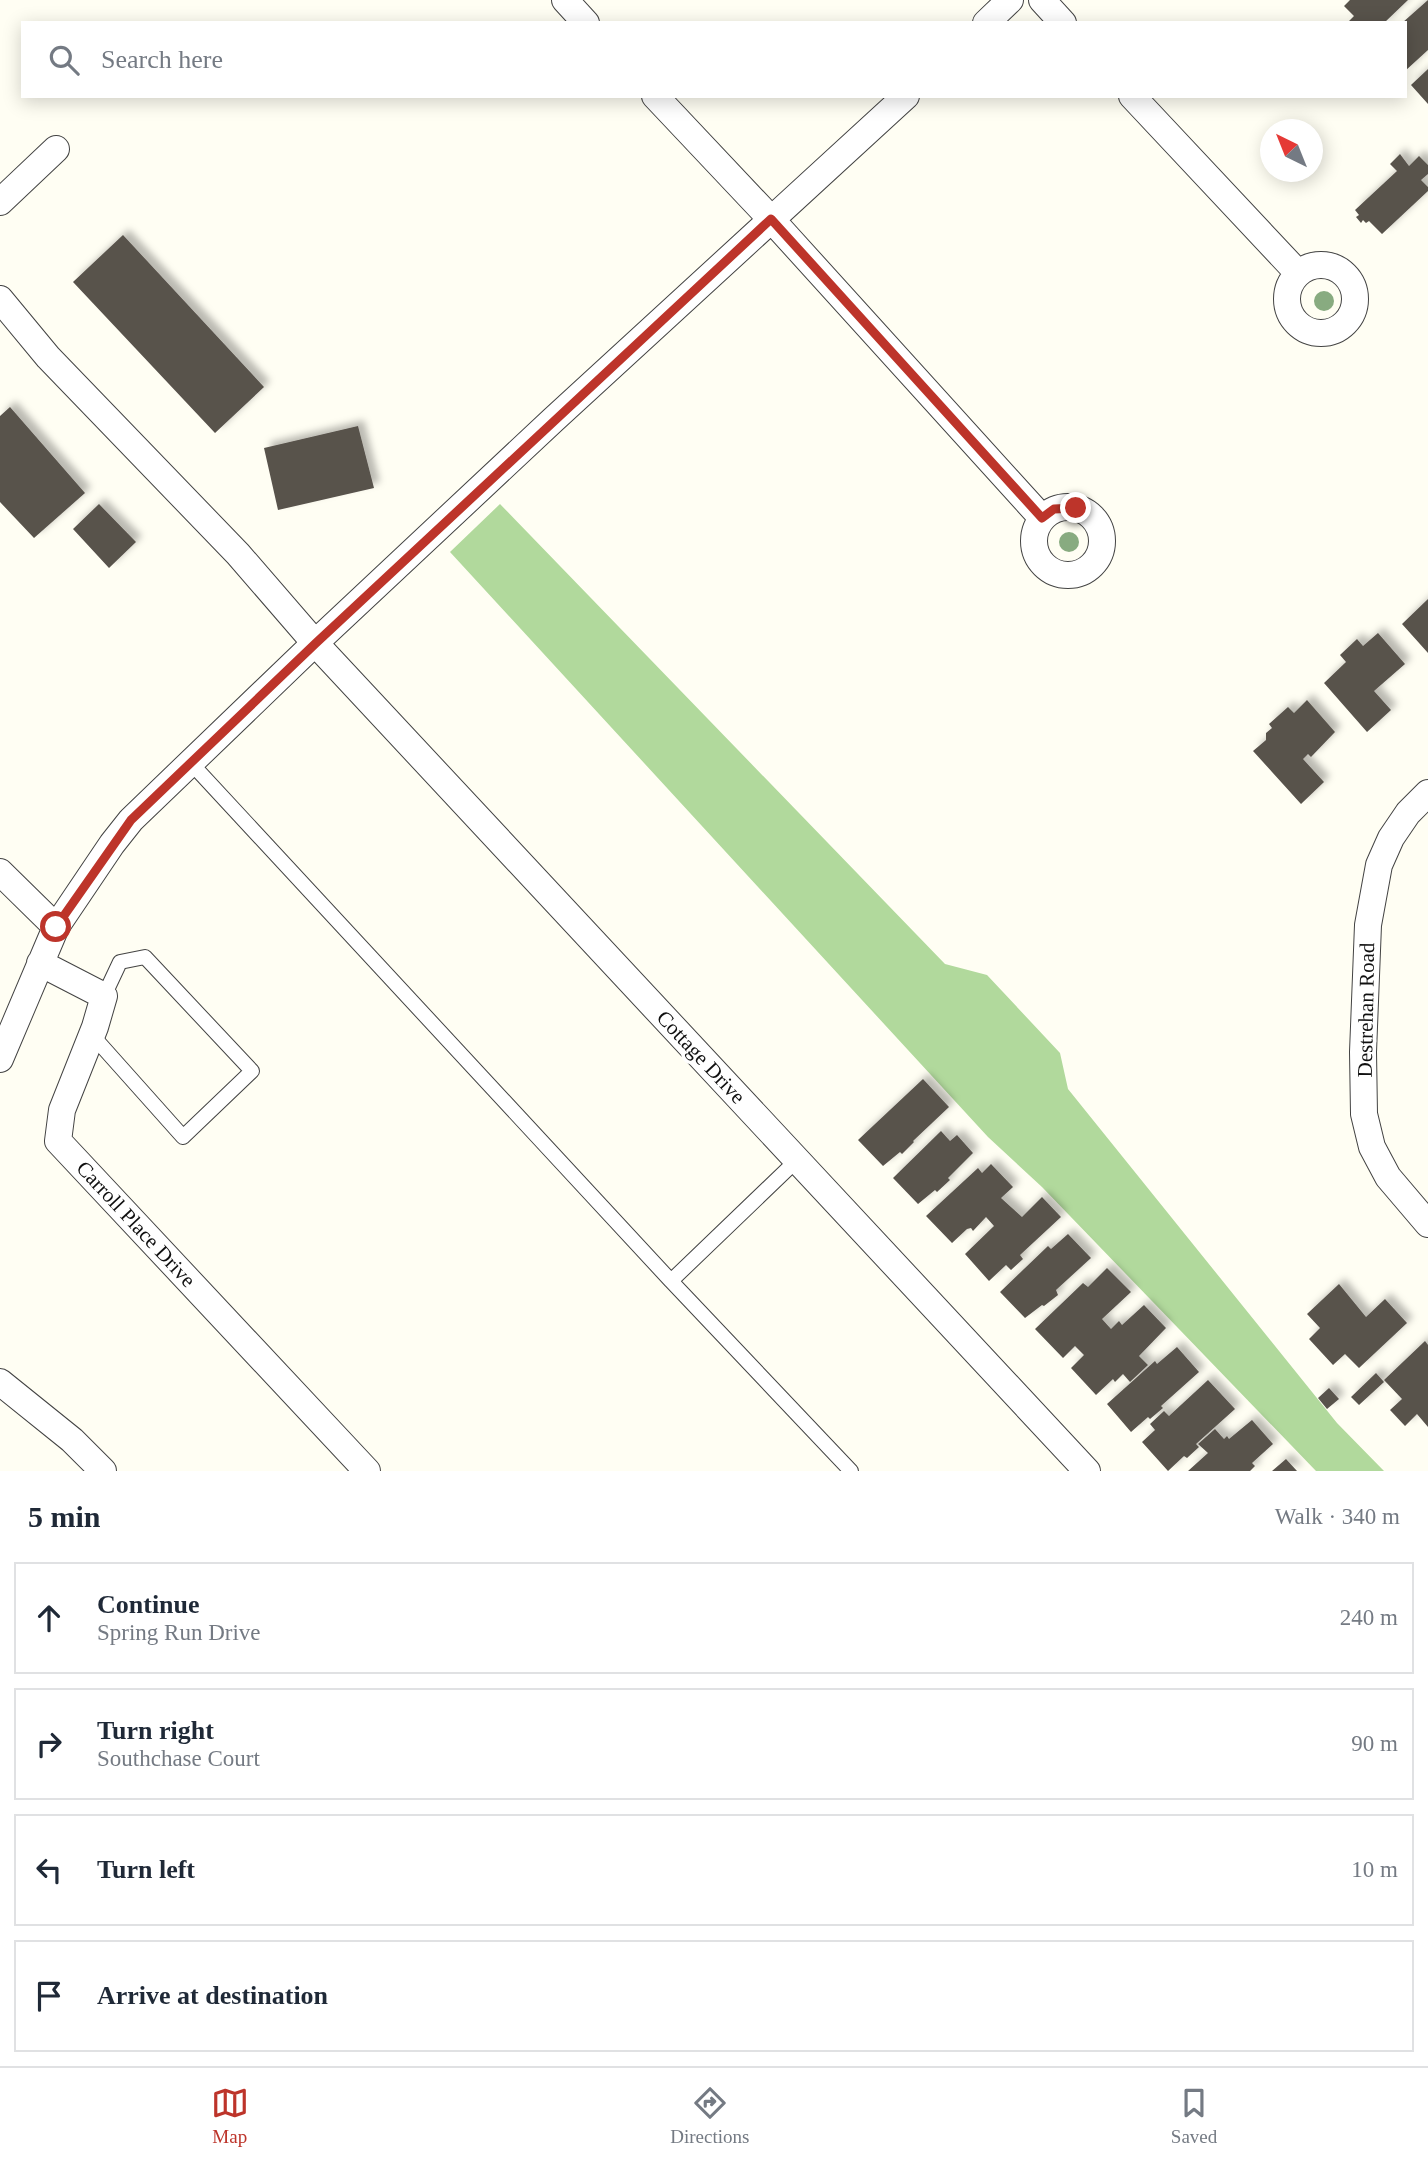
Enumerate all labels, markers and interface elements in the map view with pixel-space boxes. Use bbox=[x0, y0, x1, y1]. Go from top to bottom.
search box bbox=[21, 21, 1407, 98]
icon: search bbox=[45, 41, 83, 79]
text: Search here bbox=[101, 45, 223, 74]
north arrow bbox=[1260, 119, 1323, 182]
route end bbox=[1060, 492, 1091, 523]
route start bbox=[40, 911, 71, 942]
street label: Destrehan Road bbox=[1353, 942, 1379, 1078]
street label: Cottage Drive bbox=[652, 1006, 750, 1108]
street label: Carroll Place Drive bbox=[72, 1156, 200, 1292]
text: 5 min bbox=[28, 1500, 101, 1533]
text: Walk · 340 m bbox=[1275, 1504, 1400, 1529]
text: Continue bbox=[97, 1590, 200, 1619]
icon: ahead bbox=[30, 1599, 68, 1637]
text: 240 m bbox=[1340, 1605, 1398, 1630]
text: Spring Run Drive bbox=[97, 1620, 261, 1645]
text: Turn right bbox=[97, 1716, 214, 1745]
icon: right bbox=[30, 1725, 68, 1763]
text: 90 m bbox=[1351, 1731, 1398, 1756]
text: Southchase Court bbox=[97, 1746, 260, 1771]
icon: left bbox=[30, 1851, 68, 1889]
text: Turn left bbox=[97, 1855, 195, 1884]
text: 10 m bbox=[1351, 1857, 1398, 1882]
icon: arrive bbox=[30, 1977, 68, 2015]
text: Arrive at destination bbox=[97, 1981, 328, 2010]
tab: Map bbox=[211, 2084, 249, 2148]
tab: Directions bbox=[670, 2084, 749, 2148]
tab: Saved bbox=[1171, 2084, 1217, 2148]

